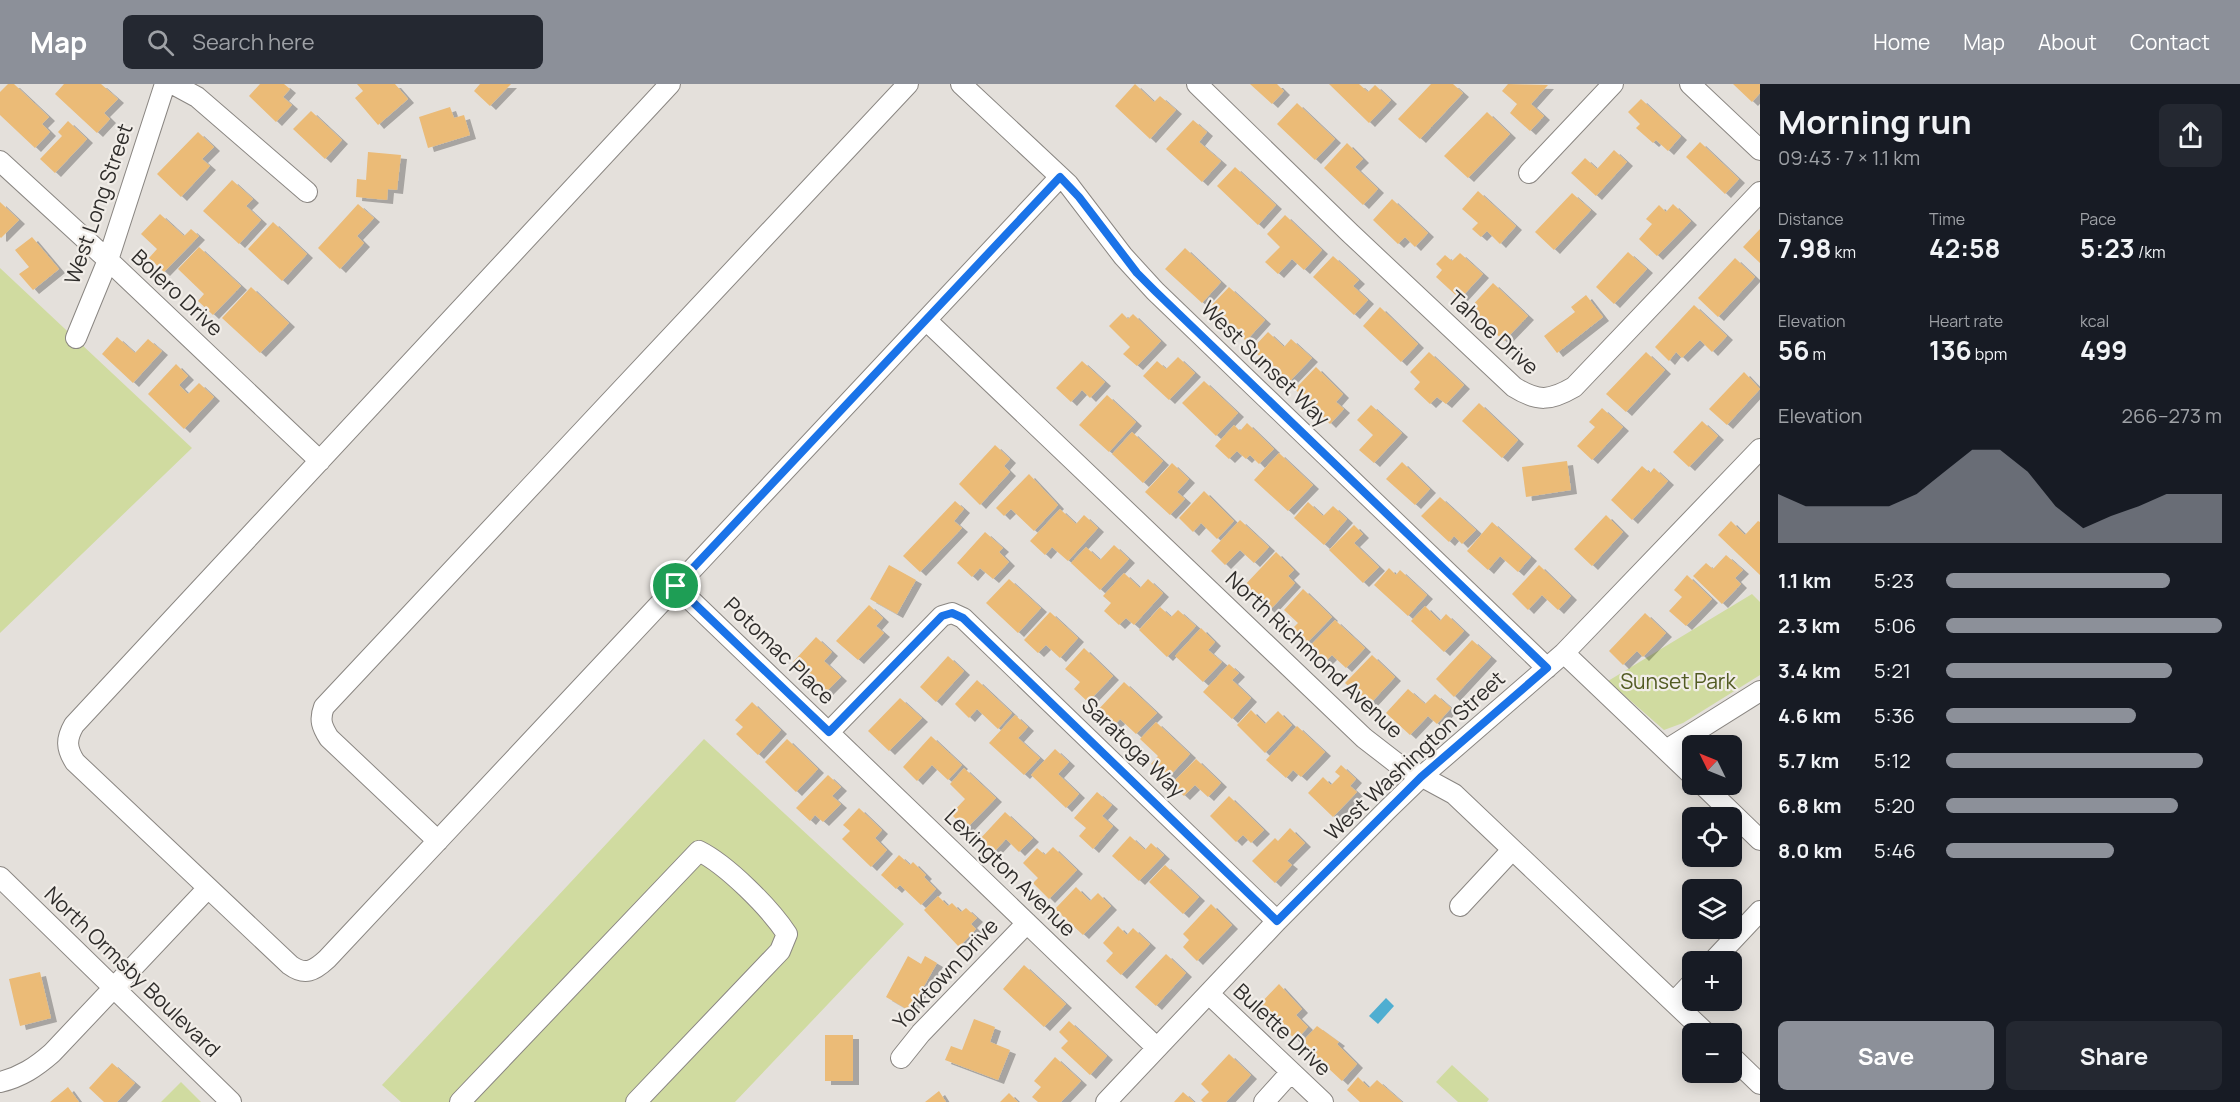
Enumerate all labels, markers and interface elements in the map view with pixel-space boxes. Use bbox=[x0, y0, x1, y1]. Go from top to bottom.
search box bbox=[123, 15, 543, 69]
text: Map bbox=[30, 23, 87, 61]
icon: search bbox=[144, 26, 177, 59]
text: Search here bbox=[192, 27, 315, 57]
text: Home bbox=[1873, 28, 1930, 56]
text: Map bbox=[1963, 28, 2005, 56]
text: About bbox=[2038, 28, 2097, 56]
text: Contact bbox=[2130, 28, 2210, 56]
text: Morning run bbox=[1778, 99, 1972, 144]
button: share bbox=[2159, 104, 2222, 167]
street label: West Long Street bbox=[57, 120, 139, 288]
text: 09:43 · 7 × 1.1 km bbox=[1778, 144, 1920, 171]
text: Distance bbox=[1778, 208, 1844, 230]
text: Time bbox=[1929, 208, 1965, 230]
text: Pace bbox=[2080, 208, 2116, 230]
text: 7.98 bbox=[1778, 230, 1831, 266]
text: 42:58 bbox=[1929, 230, 2000, 266]
text: 5:23 bbox=[2080, 230, 2135, 266]
text: km bbox=[1831, 241, 1856, 263]
text: /km bbox=[2135, 241, 2166, 263]
street label: Bolero Drive bbox=[126, 243, 229, 342]
street label: Tahoe Drive bbox=[1442, 284, 1545, 381]
street label: West Sunset Way bbox=[1195, 295, 1336, 432]
text: Elevation bbox=[1778, 310, 1846, 332]
text: Heart rate bbox=[1929, 310, 2003, 332]
text: kcal bbox=[2080, 310, 2109, 332]
text: 56 bbox=[1778, 332, 1809, 368]
text: 136 bbox=[1929, 332, 1972, 368]
text: 499 bbox=[2080, 332, 2128, 368]
text: m bbox=[1809, 343, 1826, 365]
text: bpm bbox=[1972, 343, 2007, 365]
text: Elevation bbox=[1778, 402, 1862, 429]
text: 266–273 m bbox=[2122, 402, 2222, 429]
pin bbox=[650, 560, 701, 611]
street label: North Richmond Avenue bbox=[1220, 565, 1409, 744]
text: 1.1 km bbox=[1778, 567, 1831, 594]
text: 5:23 bbox=[1874, 567, 1914, 594]
icon: arrive bbox=[659, 569, 692, 602]
street label: Potomac Place bbox=[718, 590, 841, 710]
text: 2.3 km bbox=[1778, 612, 1840, 639]
text: 5:06 bbox=[1874, 612, 1916, 639]
text: 3.4 km bbox=[1778, 657, 1841, 684]
text: 5:21 bbox=[1874, 657, 1911, 684]
street label: West Washington Street bbox=[1318, 664, 1510, 846]
park label: Sunset Park bbox=[1620, 667, 1736, 695]
street label: Saratoga Way bbox=[1076, 691, 1191, 804]
text: 4.6 km bbox=[1778, 702, 1841, 729]
text: 5:36 bbox=[1874, 702, 1915, 729]
north arrow bbox=[1682, 735, 1742, 795]
map controls bbox=[1682, 735, 1742, 1083]
text: 5.7 km bbox=[1778, 747, 1839, 774]
text: 5:12 bbox=[1874, 747, 1911, 774]
text: 6.8 km bbox=[1778, 792, 1842, 819]
text: 5:20 bbox=[1874, 792, 1915, 819]
street label: Lexington Avenue bbox=[939, 802, 1082, 942]
button: locate bbox=[1682, 807, 1742, 867]
text: 8.0 km bbox=[1778, 837, 1842, 864]
text: 5:46 bbox=[1874, 837, 1916, 864]
button: layers bbox=[1682, 879, 1742, 939]
street label: North Ormsby Boulevard bbox=[39, 880, 227, 1063]
street label: Yorktown Drive bbox=[887, 912, 1004, 1035]
button: + bbox=[1682, 951, 1742, 1011]
street label: Bulette Drive bbox=[1228, 977, 1337, 1082]
button: Save bbox=[1778, 1021, 1994, 1090]
button: Share bbox=[2006, 1021, 2222, 1090]
button: − bbox=[1682, 1023, 1742, 1083]

